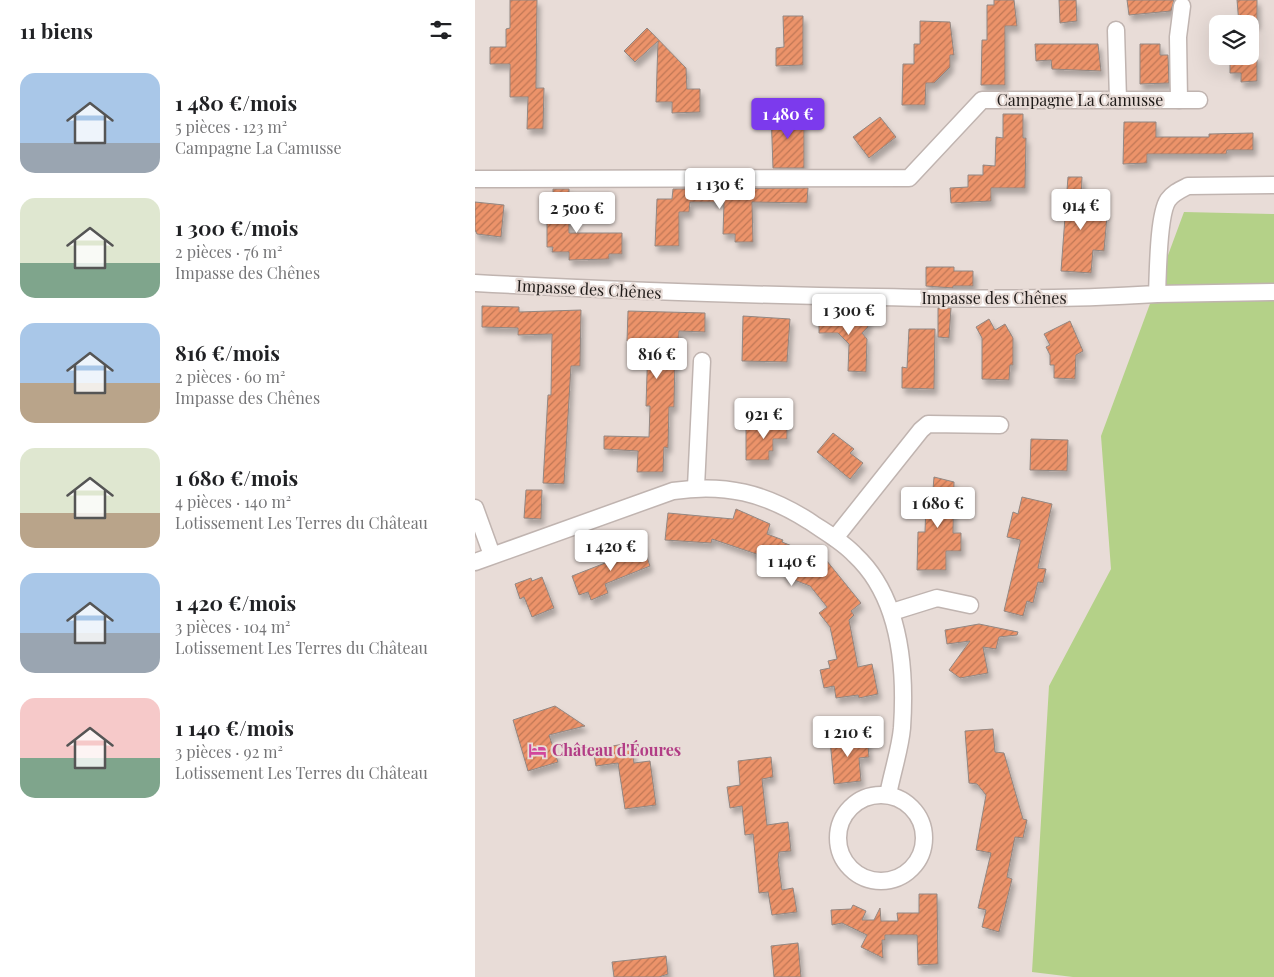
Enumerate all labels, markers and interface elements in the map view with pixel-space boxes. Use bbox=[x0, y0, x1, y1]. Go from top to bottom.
map controls bbox=[1209, 15, 1259, 65]
button: layers bbox=[1209, 15, 1259, 65]
text: 11 biens bbox=[20, 16, 93, 44]
icon: filters bbox=[427, 16, 455, 44]
text: 1 480 €/mois bbox=[175, 88, 297, 116]
street label: Campagne La Camusse bbox=[997, 89, 1163, 110]
icon: home bbox=[60, 93, 120, 153]
pin: 1 480 € bbox=[742, 98, 834, 140]
text: 1 480 € bbox=[762, 103, 814, 124]
text: 5 pièces · 123 m² bbox=[175, 116, 287, 137]
text: Campagne La Camusse bbox=[175, 137, 342, 158]
pin: 1 130 € bbox=[674, 168, 766, 210]
text: 1 130 € bbox=[696, 173, 744, 194]
pin: 914 € bbox=[1046, 188, 1116, 231]
pin: 2 500 € bbox=[531, 192, 623, 234]
text: 914 € bbox=[1062, 194, 1100, 215]
text: 2 500 € bbox=[550, 197, 604, 218]
text: 1 300 €/mois bbox=[175, 213, 298, 241]
icon: home bbox=[60, 218, 120, 278]
text: 2 pièces · 76 m² bbox=[175, 241, 282, 262]
text: Impasse des Chênes bbox=[175, 262, 320, 283]
street label: Impasse des Chênes bbox=[516, 274, 662, 303]
street label: Impasse des Chênes bbox=[921, 287, 1067, 308]
pin: 1 300 € bbox=[803, 294, 895, 336]
text: 1 300 € bbox=[823, 299, 875, 320]
text: 816 €/mois bbox=[175, 338, 280, 366]
pin: 816 € bbox=[622, 338, 692, 380]
icon: home bbox=[60, 343, 120, 403]
text: 816 € bbox=[638, 343, 676, 364]
text: 2 pièces · 60 m² bbox=[175, 366, 285, 387]
text: Impasse des Chênes bbox=[175, 387, 320, 408]
pin: 921 € bbox=[729, 398, 799, 440]
text: 921 € bbox=[745, 403, 783, 424]
text: 1 680 €/mois bbox=[175, 463, 298, 491]
icon: home bbox=[60, 468, 120, 528]
pin: 1 680 € bbox=[892, 486, 984, 529]
text: 4 pièces · 140 m² bbox=[175, 491, 291, 512]
text: 1 680 € bbox=[912, 492, 964, 513]
text: Lotissement Les Terres du Château bbox=[175, 512, 428, 533]
pin: 1 420 € bbox=[565, 530, 657, 572]
text: 1 420 € bbox=[586, 535, 636, 556]
pin: 1 140 € bbox=[746, 544, 838, 587]
text: 1 140 € bbox=[768, 550, 816, 571]
text: 1 420 €/mois bbox=[175, 588, 296, 616]
icon: home bbox=[60, 593, 120, 653]
text: 3 pièces · 104 m² bbox=[175, 616, 291, 637]
text: Lotissement Les Terres du Château bbox=[175, 637, 428, 658]
text: 1 140 €/mois bbox=[175, 713, 294, 741]
pin: 1 210 € bbox=[802, 716, 894, 758]
icon: home bbox=[60, 718, 120, 778]
text: 1 210 € bbox=[824, 721, 872, 742]
place label: Château d'Éoures bbox=[552, 739, 681, 760]
hotel icon: Château d'Éoures bbox=[528, 740, 548, 760]
text: 3 pièces · 92 m² bbox=[175, 741, 283, 762]
text: Lotissement Les Terres du Château bbox=[175, 762, 428, 783]

